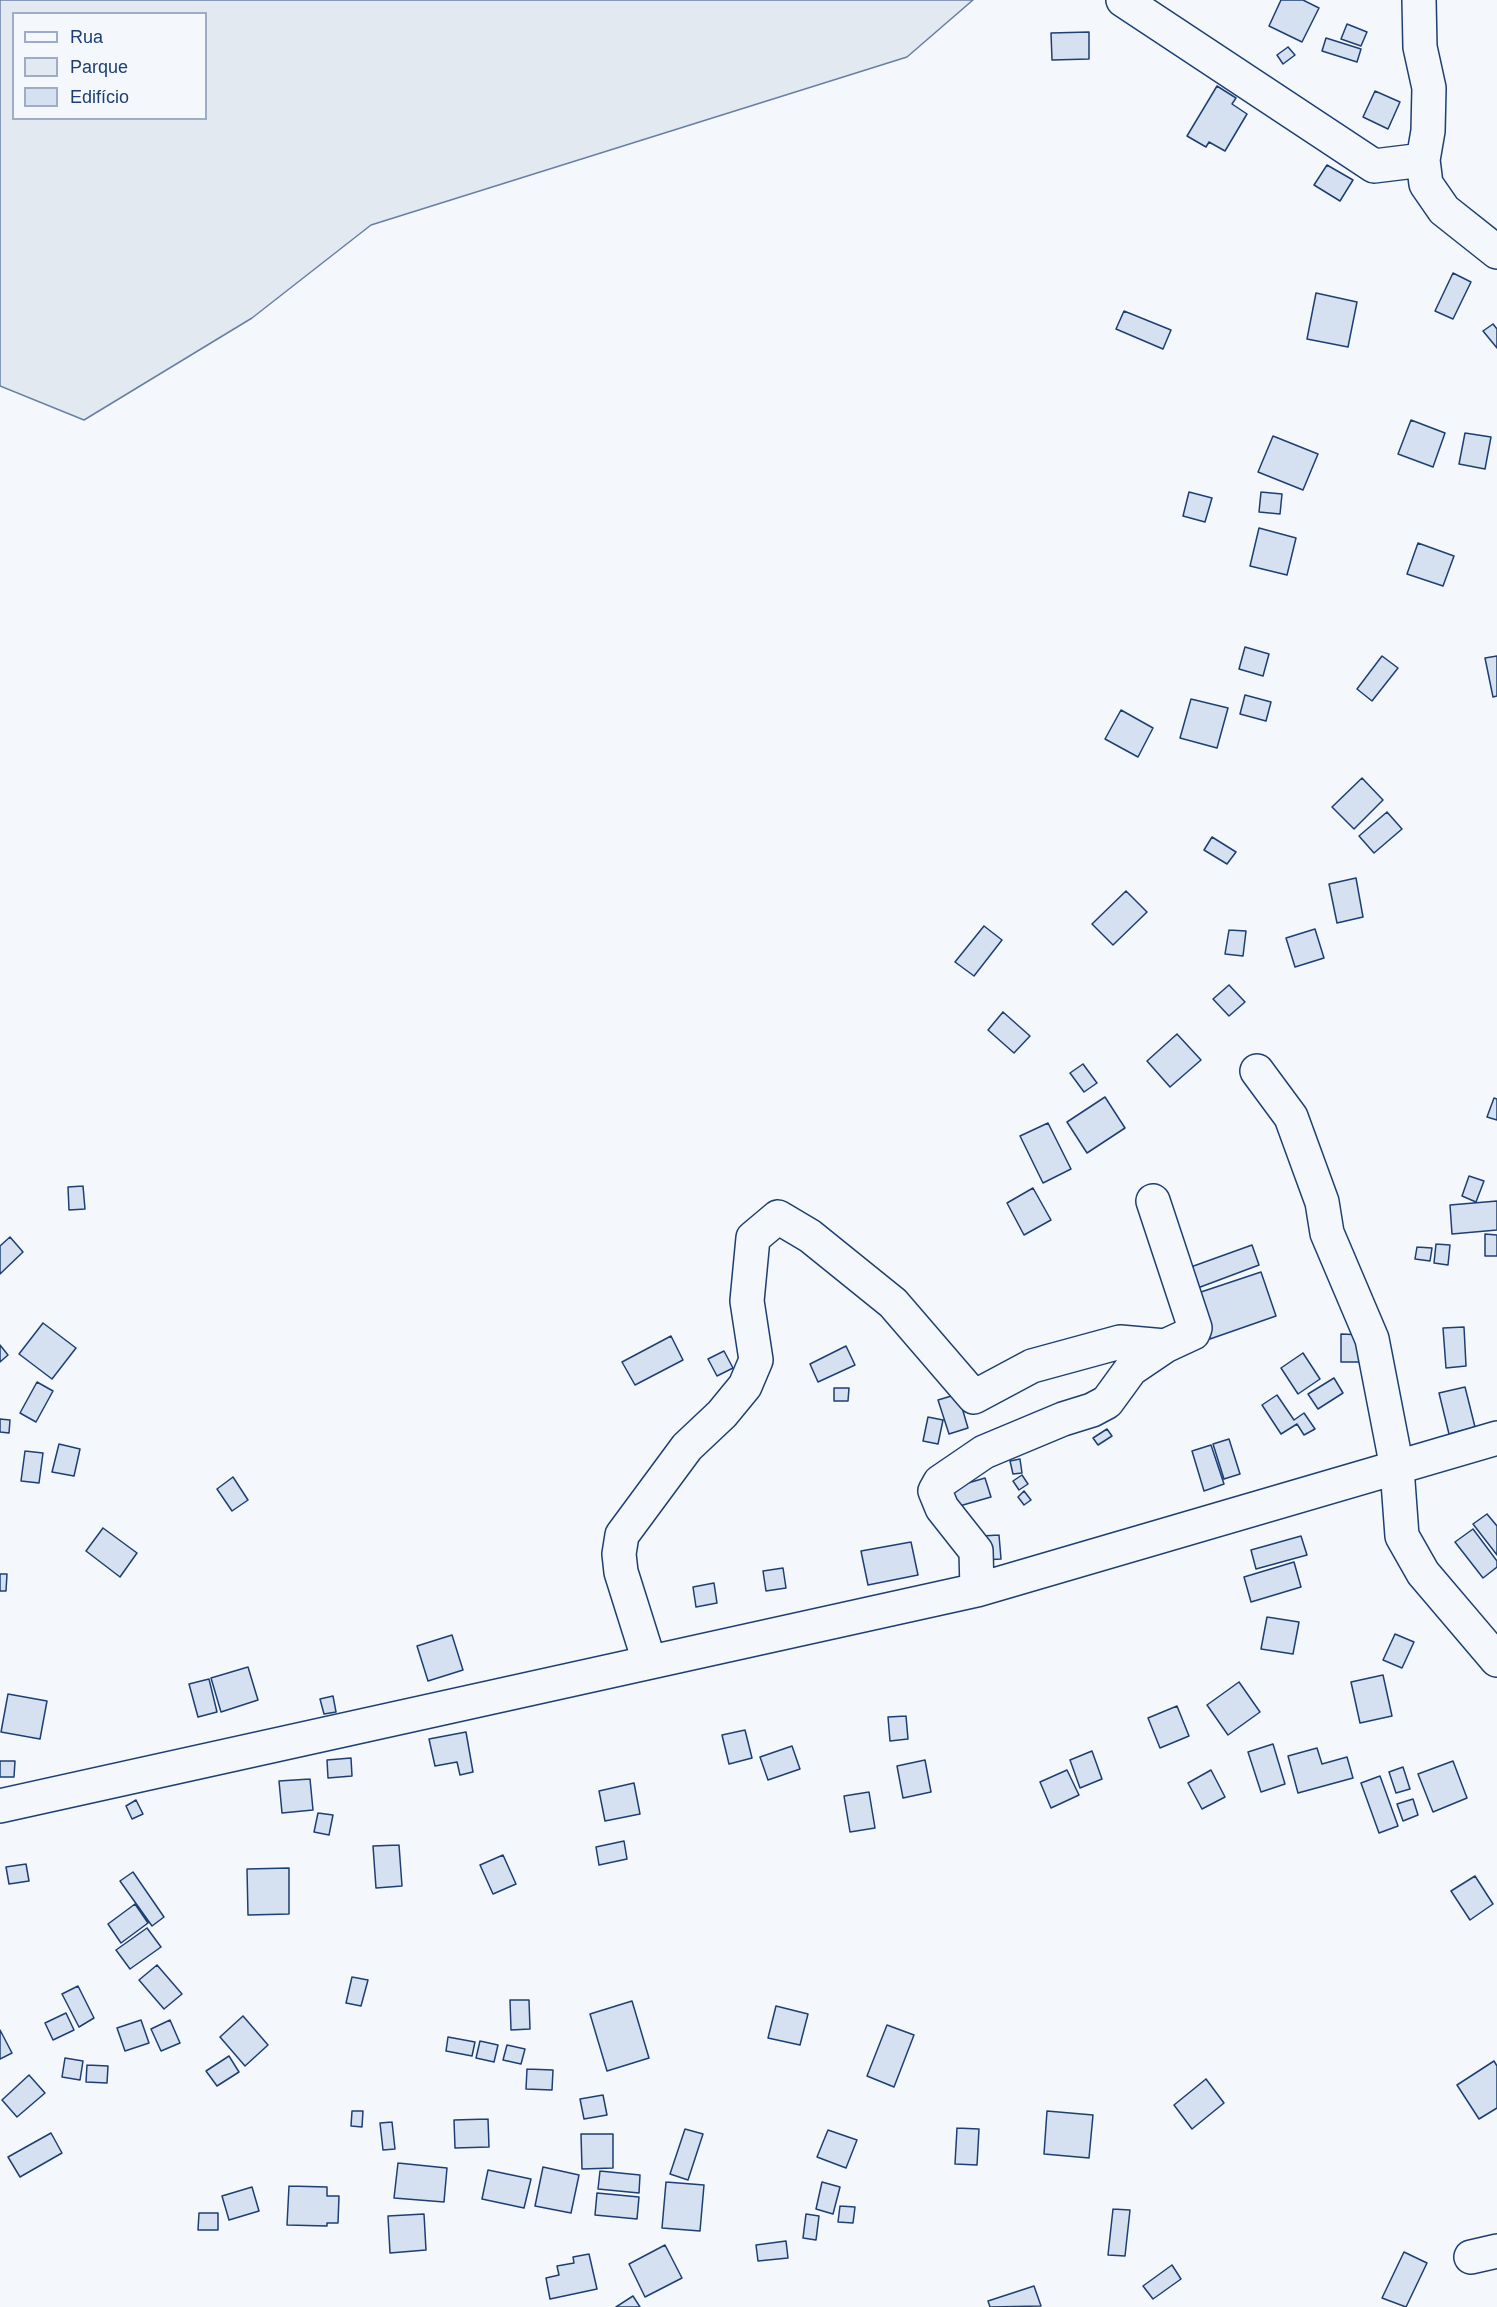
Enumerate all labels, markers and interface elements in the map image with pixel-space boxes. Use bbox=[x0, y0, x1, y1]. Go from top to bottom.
legend bbox=[12, 12, 207, 120]
text: Rua bbox=[70, 27, 103, 47]
text: Parque bbox=[70, 57, 128, 77]
text: Edifício bbox=[70, 87, 129, 107]

